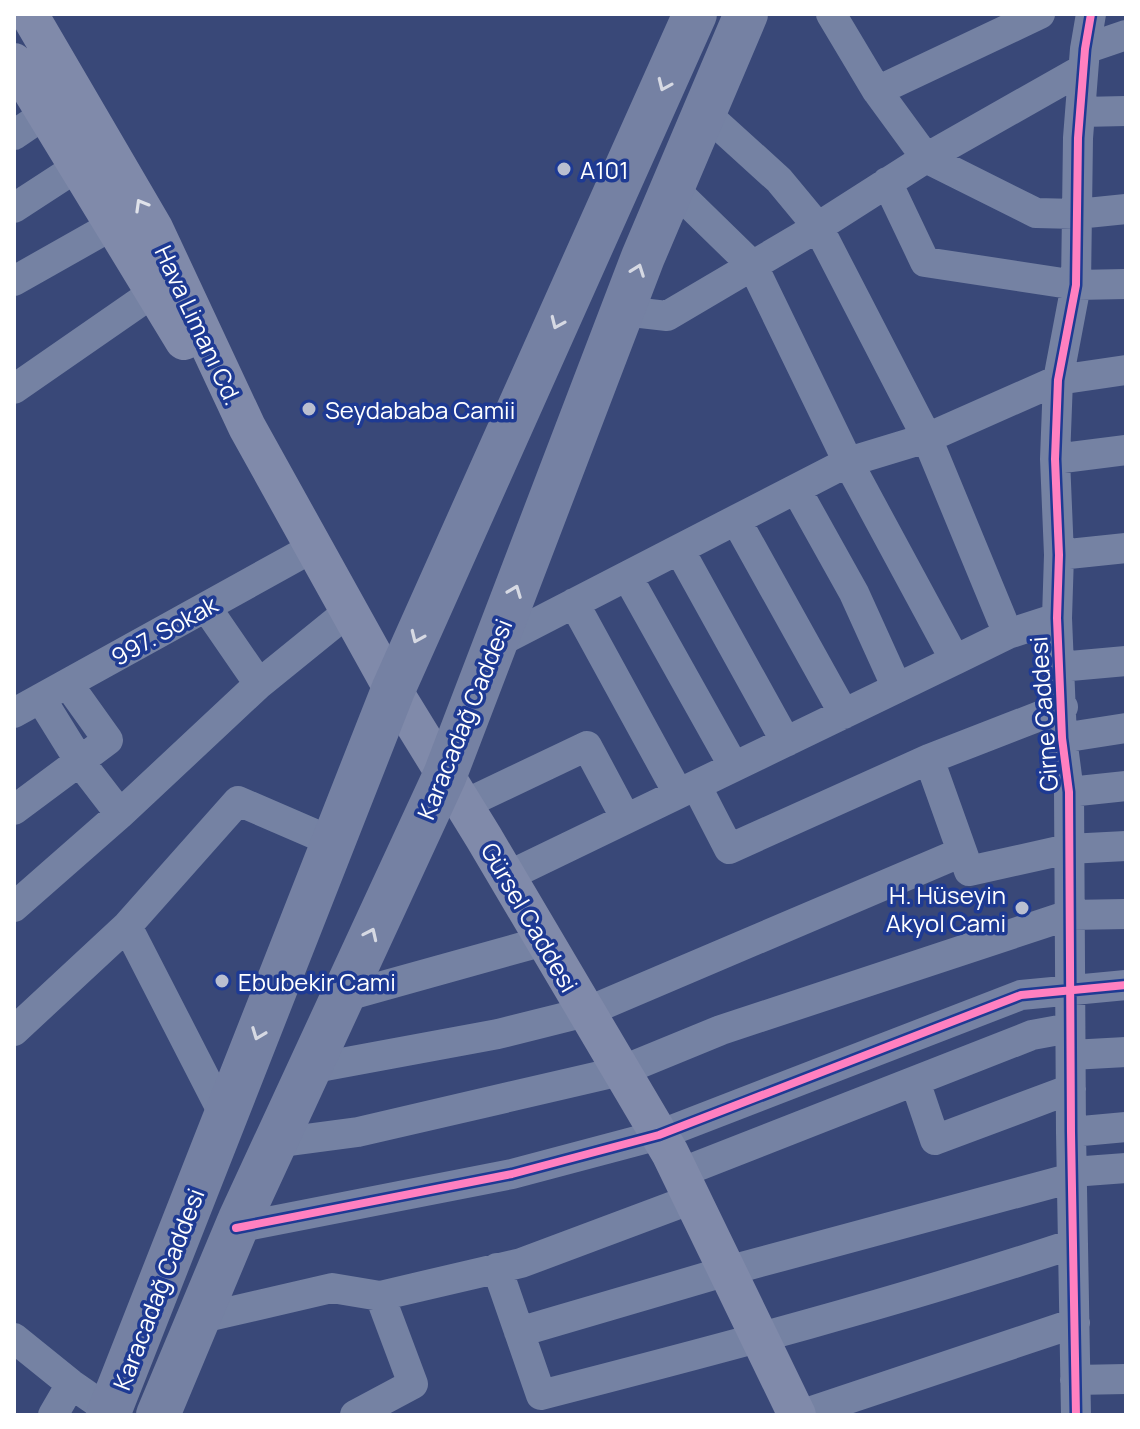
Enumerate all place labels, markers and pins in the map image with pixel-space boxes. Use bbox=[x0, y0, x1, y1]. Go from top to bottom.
place label: A101 bbox=[580, 153, 629, 186]
marker: A101 bbox=[555, 160, 573, 178]
place label: Seydababa Camii bbox=[325, 393, 515, 426]
marker: Seydababa Camii bbox=[300, 400, 318, 418]
place label: H. Hüseyin Akyol Cami bbox=[886, 878, 1006, 939]
marker: H. Hüseyin Akyol Cami bbox=[1013, 899, 1031, 917]
place label: Ebubekir Cami bbox=[238, 965, 396, 998]
marker: Ebubekir Cami bbox=[213, 972, 231, 990]

